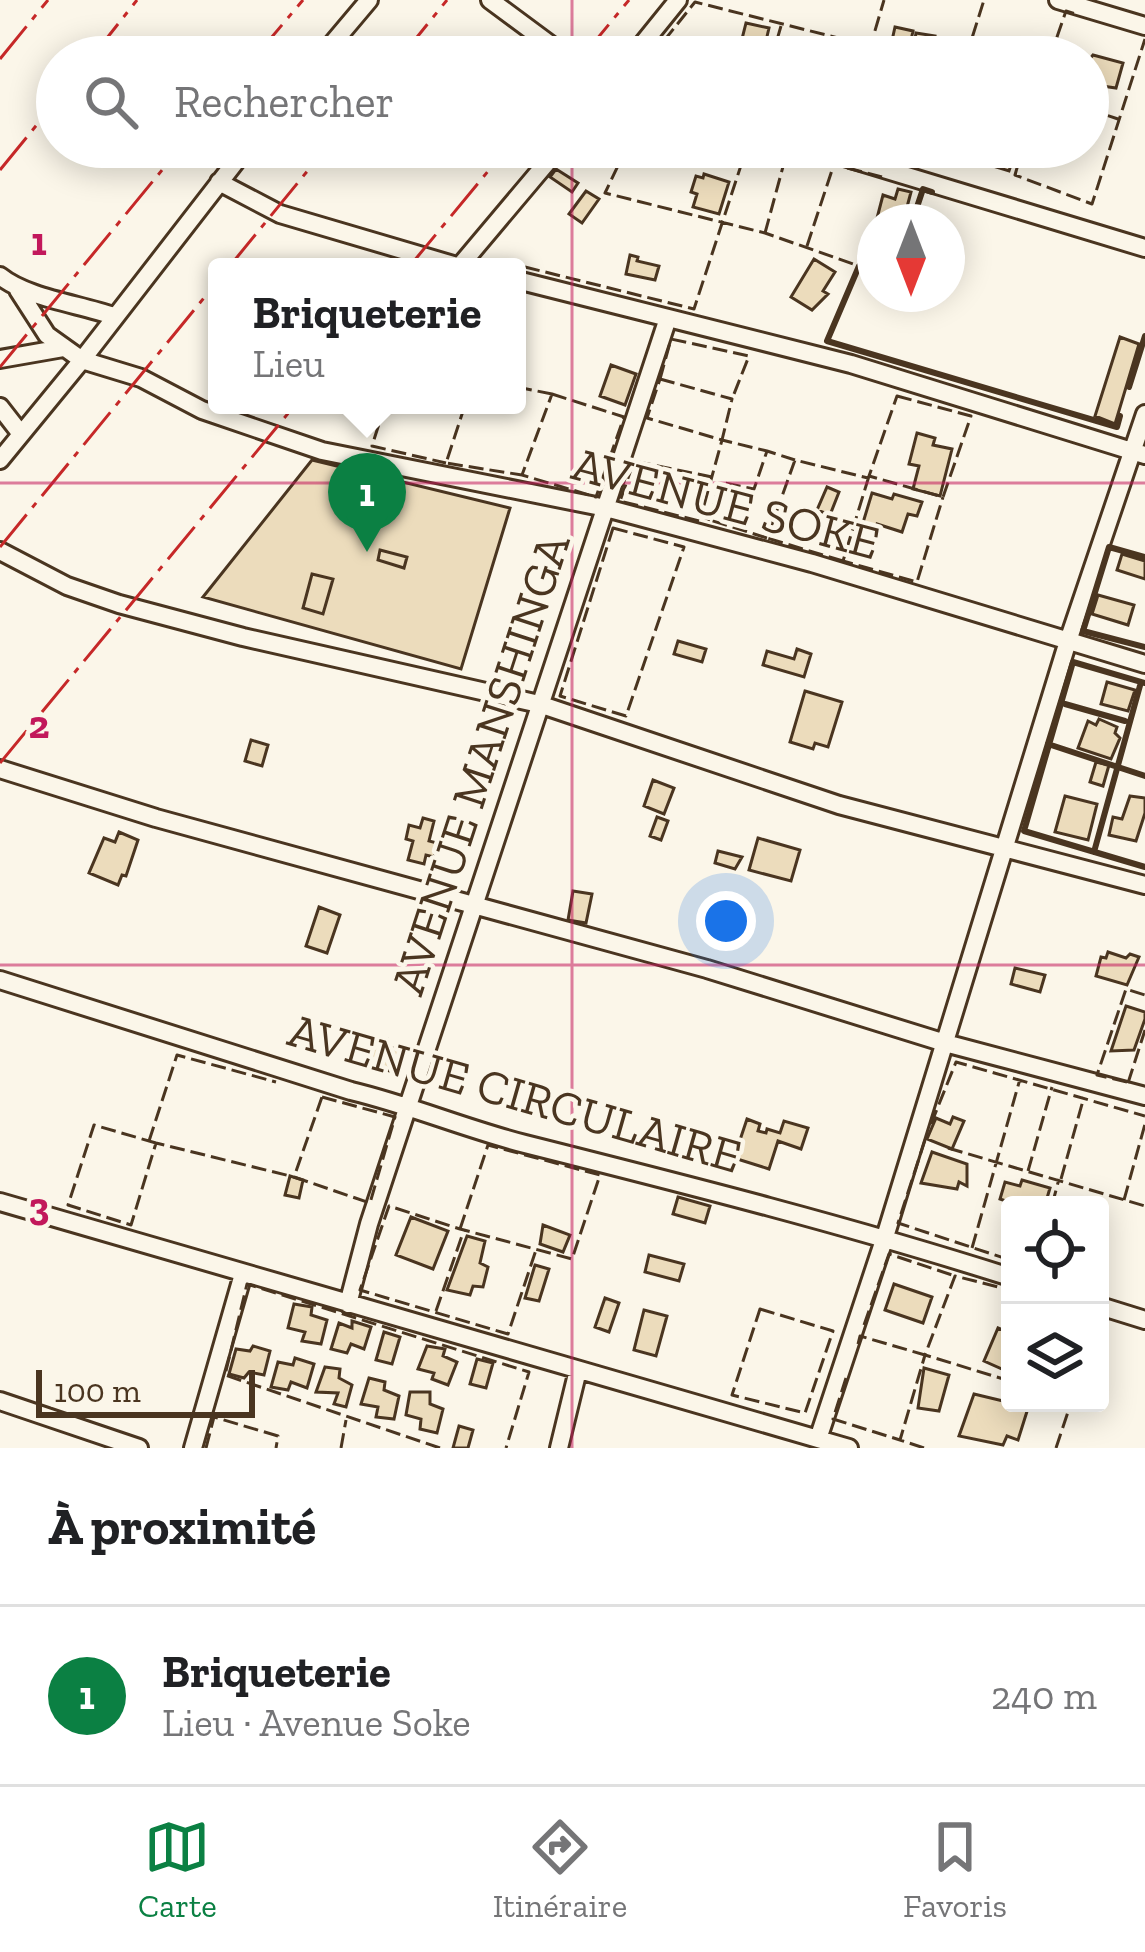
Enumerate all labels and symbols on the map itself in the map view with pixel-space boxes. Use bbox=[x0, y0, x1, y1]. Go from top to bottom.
north arrow bbox=[857, 204, 965, 312]
text: 1 bbox=[31, 218, 47, 265]
street label: AVENUE SOKE bbox=[566, 435, 886, 571]
pin: 1 bbox=[328, 453, 406, 552]
street label: AVENUE MANSHINGA bbox=[379, 526, 582, 1002]
text: 2 bbox=[29, 701, 50, 748]
your location bbox=[696, 891, 756, 951]
street label: AVENUE CIRCULAIRE bbox=[282, 1001, 748, 1185]
text: 3 bbox=[29, 1183, 49, 1230]
scale bar bbox=[36, 1364, 255, 1417]

